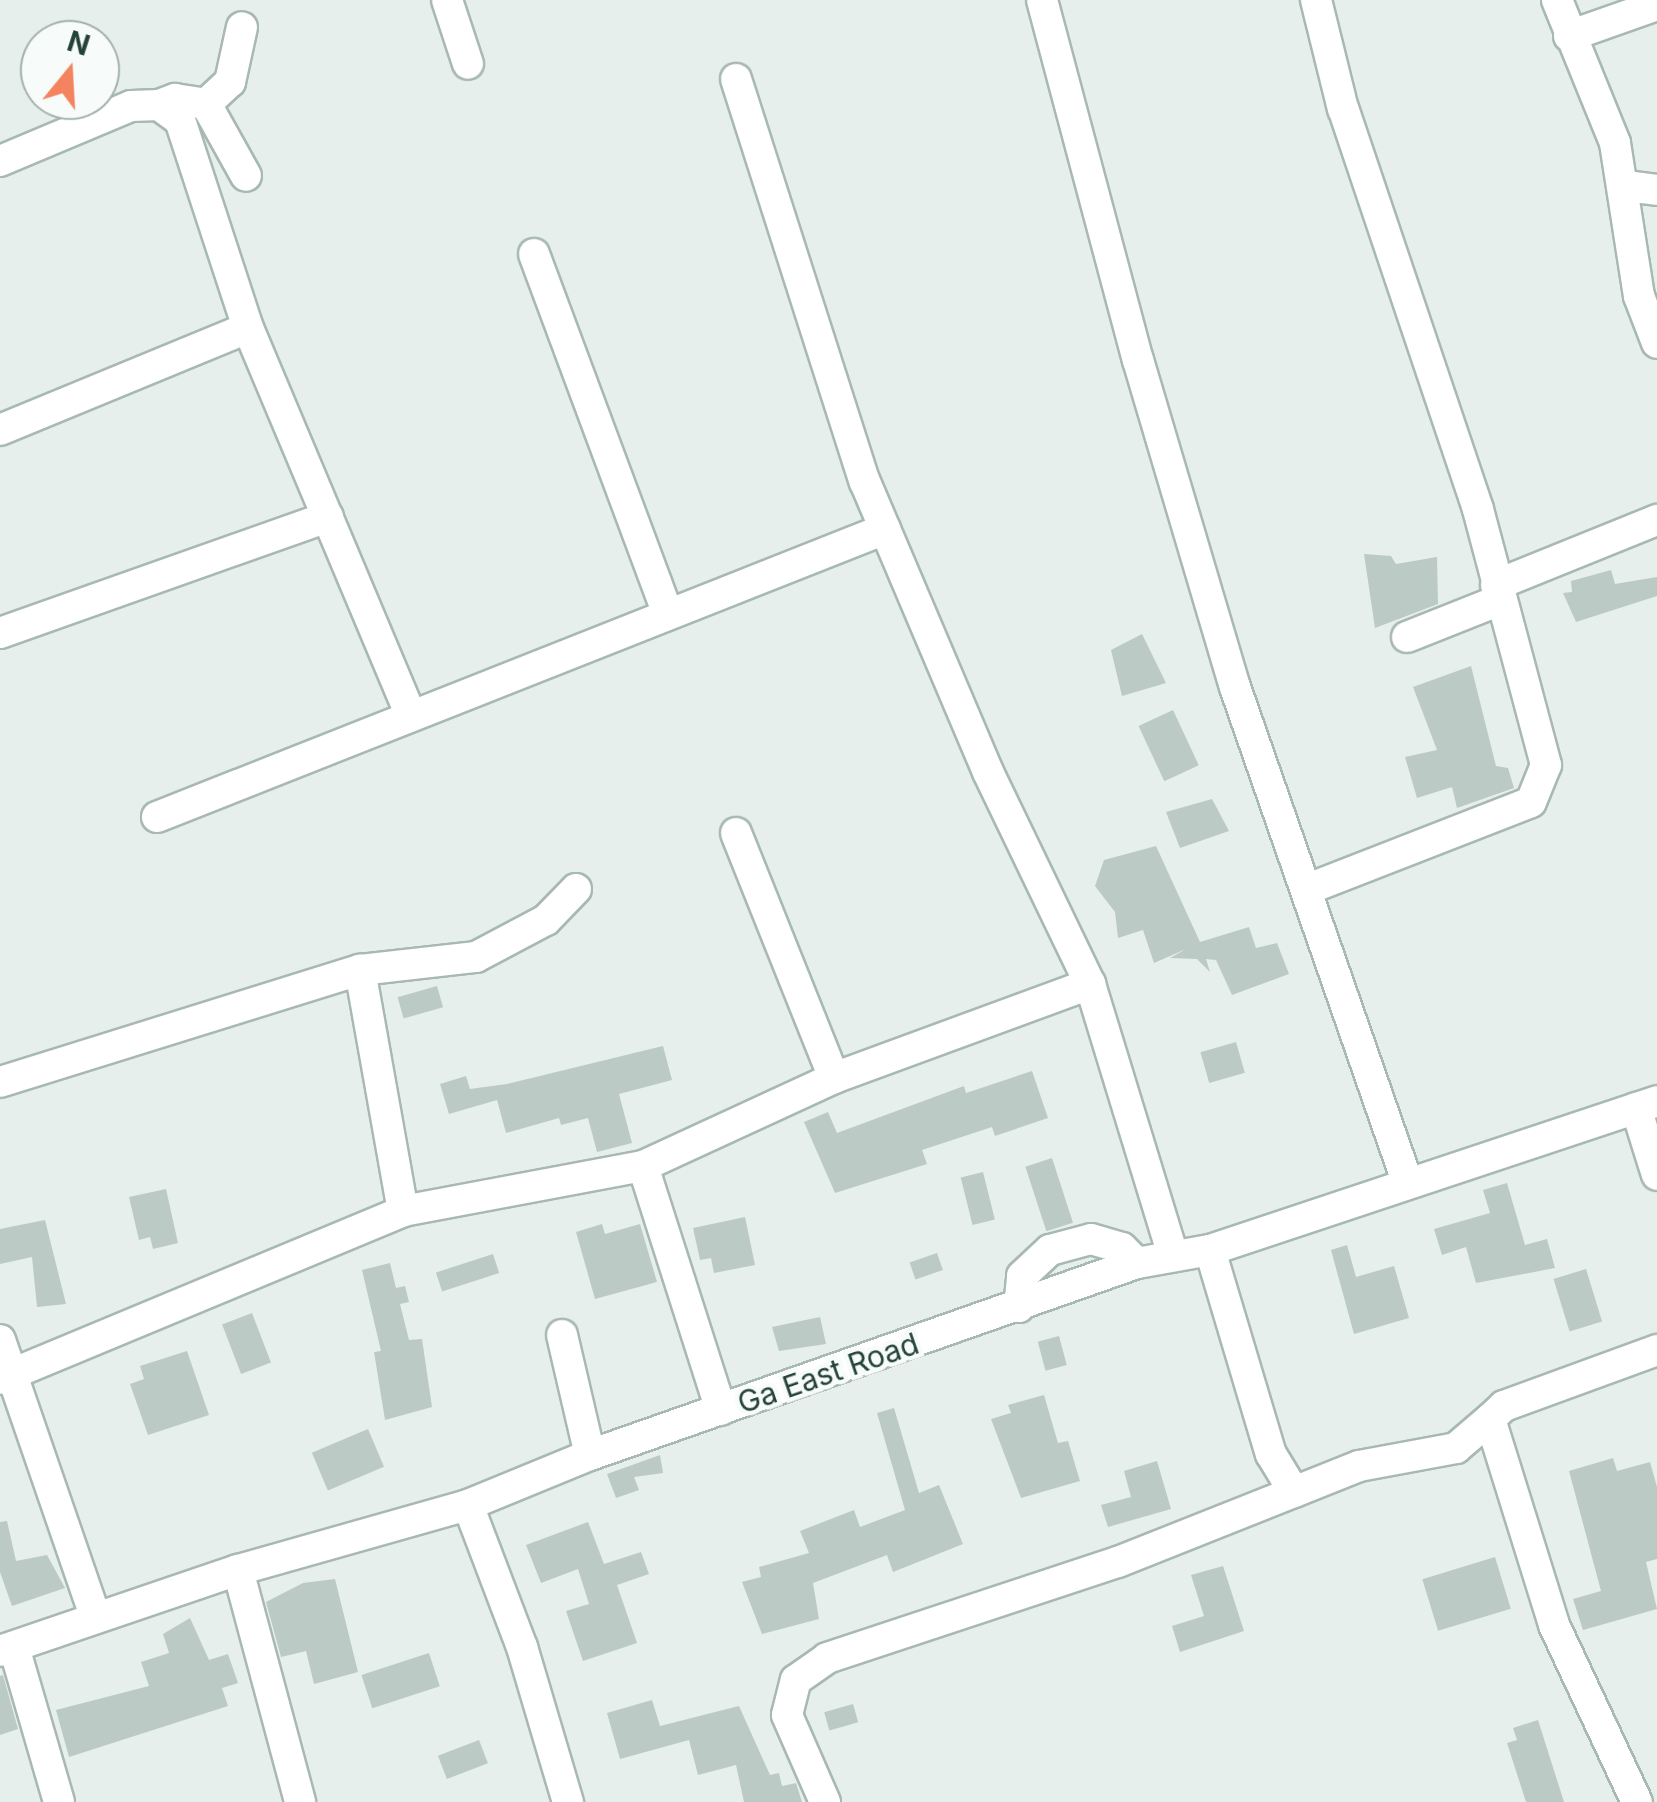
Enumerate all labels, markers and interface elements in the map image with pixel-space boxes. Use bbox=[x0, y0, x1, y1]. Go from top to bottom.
north arrow bbox=[20, 20, 120, 120]
text: N bbox=[63, 24, 94, 63]
street label: Ga East Road bbox=[733, 1325, 923, 1421]

